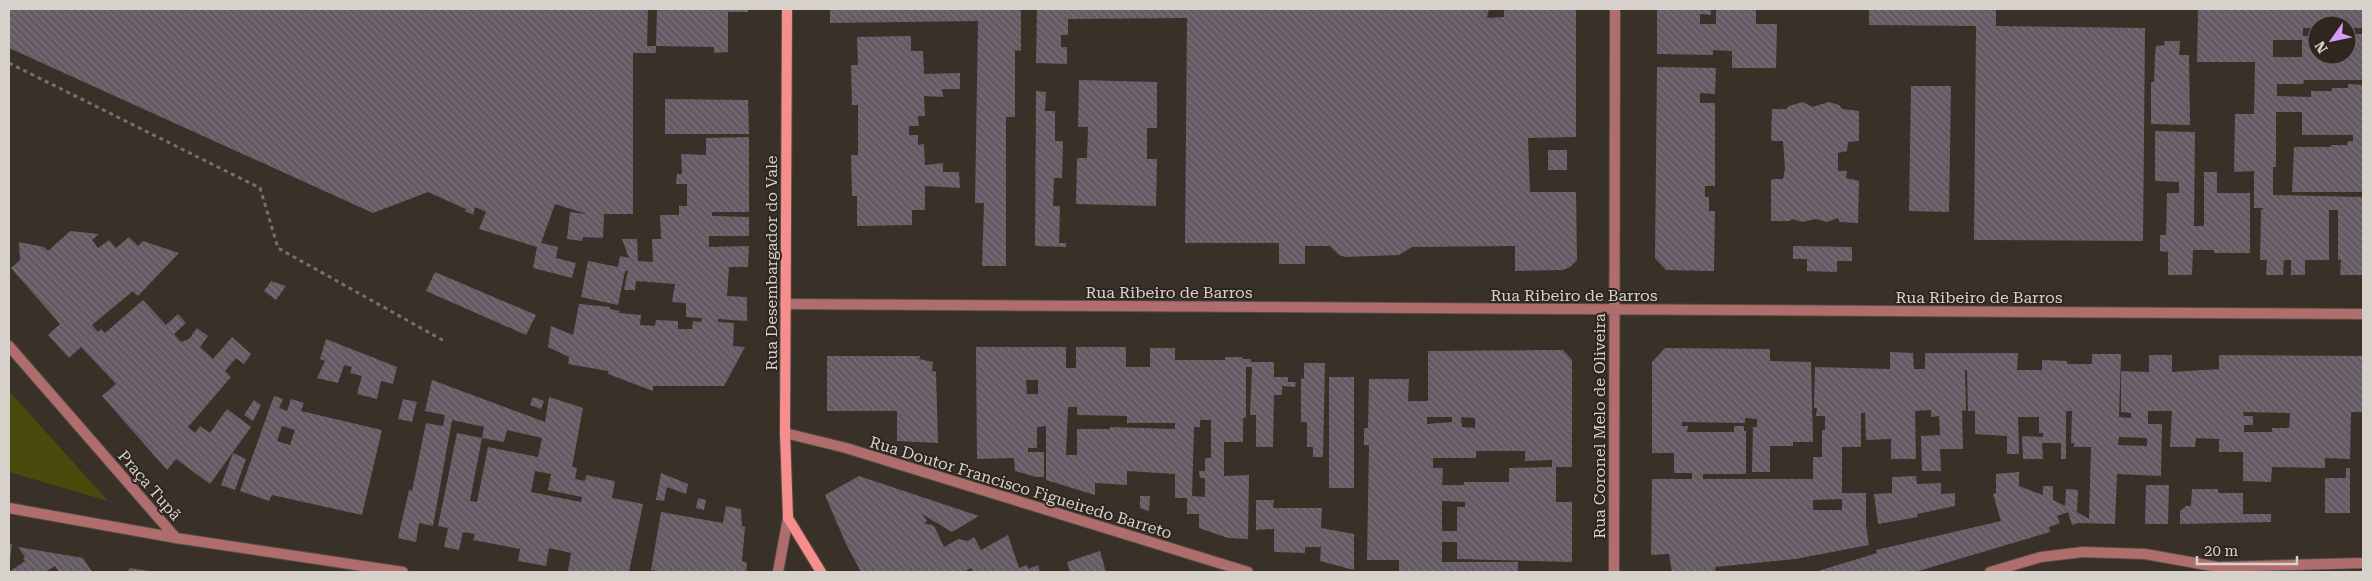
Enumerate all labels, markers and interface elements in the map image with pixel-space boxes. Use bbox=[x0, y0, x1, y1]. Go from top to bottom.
north arrow bbox=[2307, 15, 2357, 65]
text: N bbox=[2311, 38, 2331, 56]
street label: Rua Desembargador do Vale bbox=[762, 155, 781, 371]
street label: Rua Ribeiro de Barros bbox=[1085, 283, 1253, 302]
street label: Rua Ribeiro de Barros bbox=[1490, 286, 1658, 305]
street label: Rua Ribeiro de Barros bbox=[1895, 288, 2063, 307]
street label: Rua Coronel Melo de Oliveira bbox=[1590, 313, 1609, 539]
street label: Rua Doutor Francisco Figueiredo Barreto bbox=[867, 432, 1174, 543]
street label: Praça Tupã bbox=[114, 446, 185, 524]
scale bar bbox=[2197, 534, 2297, 566]
text: 20 m bbox=[2204, 542, 2239, 560]

